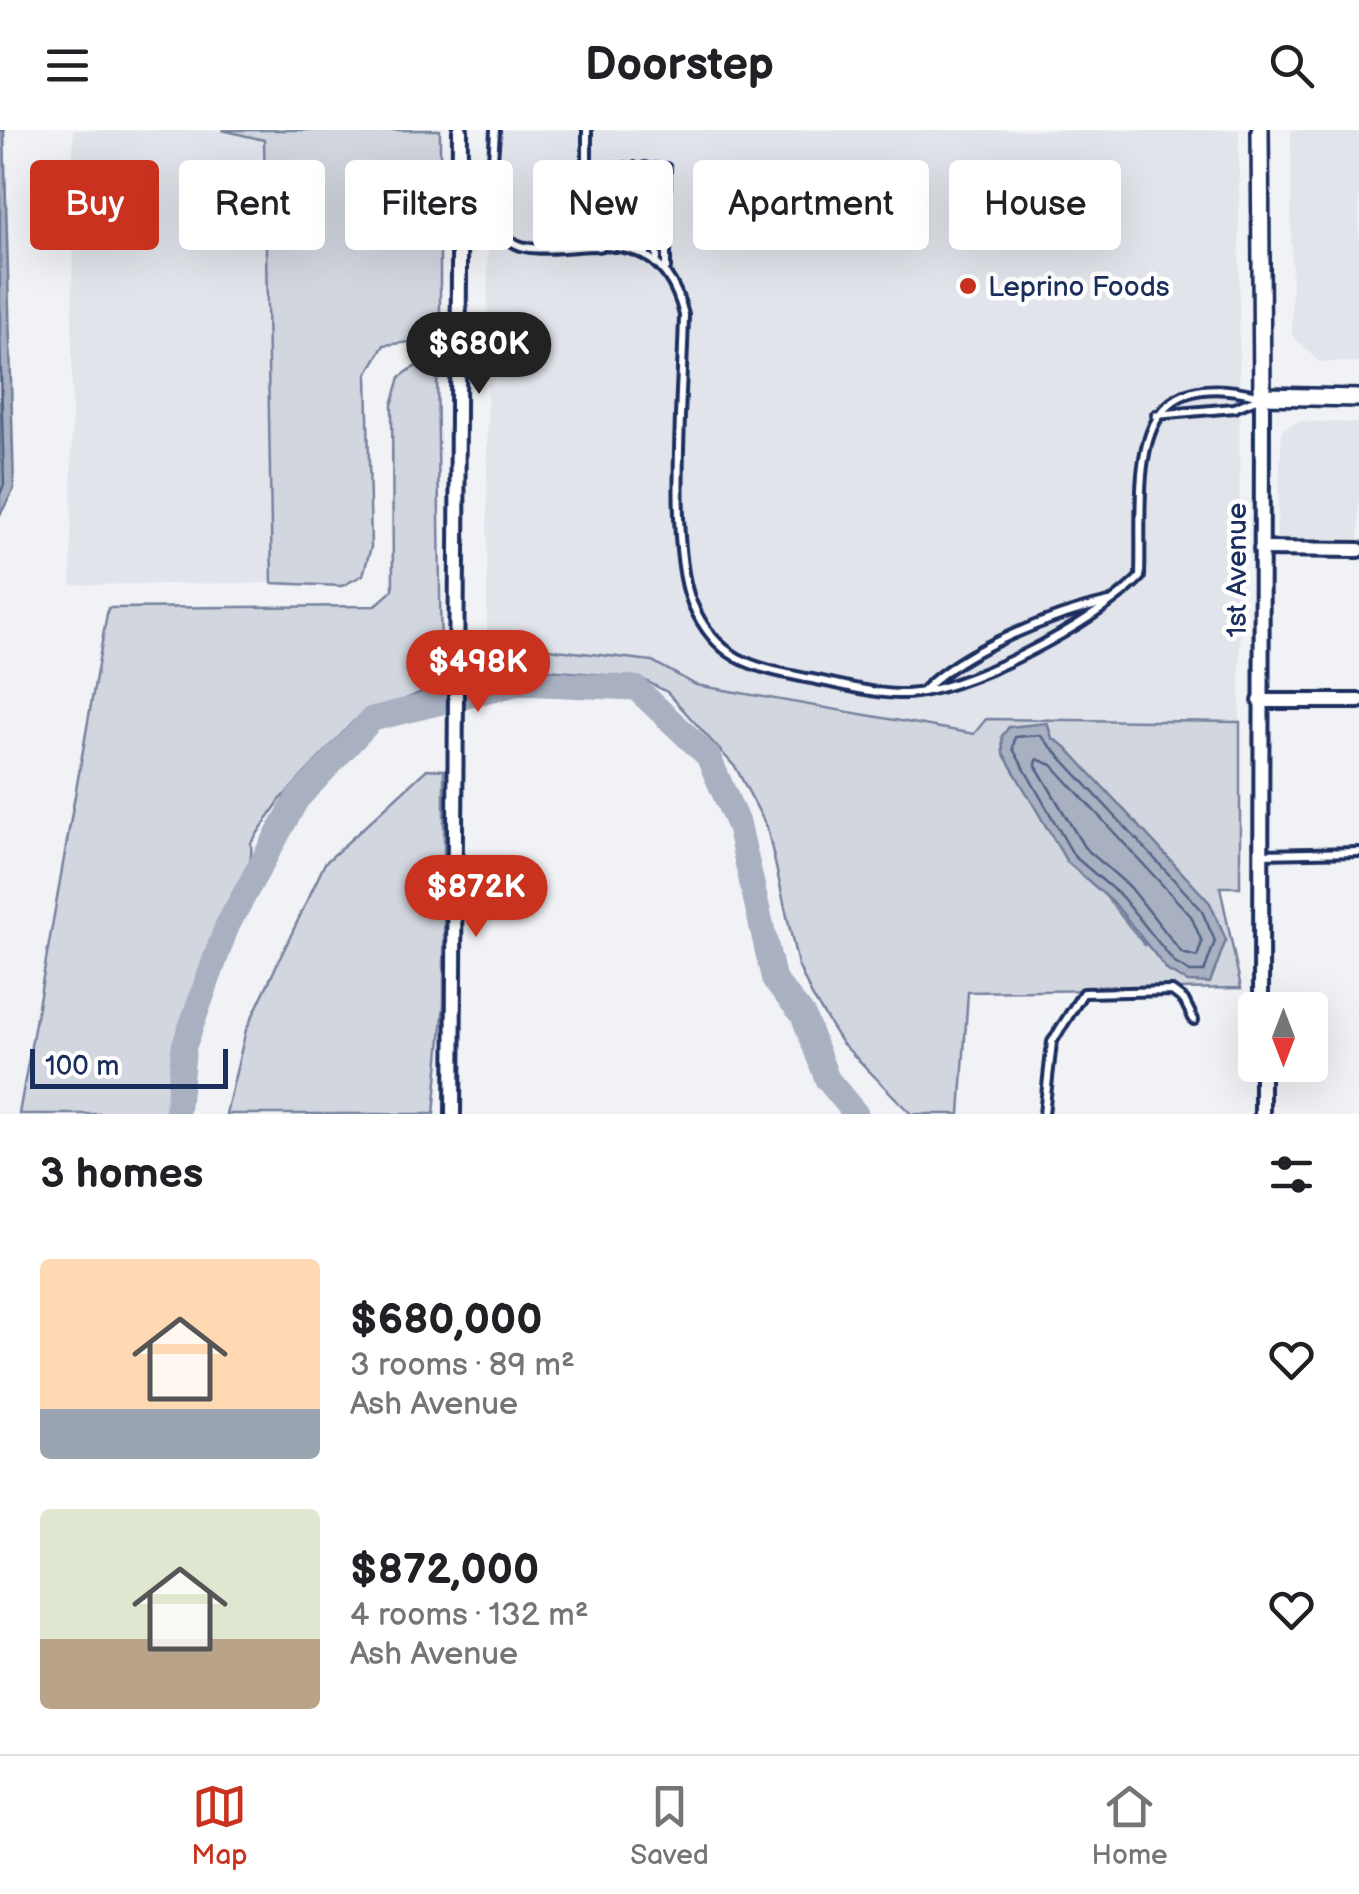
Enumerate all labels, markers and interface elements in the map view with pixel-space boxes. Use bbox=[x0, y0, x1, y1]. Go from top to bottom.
icon: menu bbox=[40, 38, 95, 93]
text: Doorstep bbox=[585, 38, 774, 93]
icon: search bbox=[1264, 38, 1319, 93]
chip: Buy bbox=[30, 160, 159, 250]
chip: Rent bbox=[179, 160, 325, 250]
chip: Filters bbox=[345, 160, 513, 250]
chip: New bbox=[533, 160, 673, 250]
chip: Apartment bbox=[693, 160, 929, 250]
chip: House bbox=[949, 160, 1121, 250]
place label: Leprino Foods bbox=[988, 271, 1170, 304]
marker: Leprino Foods bbox=[957, 275, 979, 297]
pin: $680K bbox=[409, 312, 549, 397]
text: $680K bbox=[428, 325, 530, 364]
street label: 1st Avenue bbox=[1221, 503, 1254, 637]
pin: $498K bbox=[408, 630, 548, 715]
text: $498K bbox=[428, 643, 528, 682]
pin: $872K bbox=[406, 855, 546, 940]
text: $872K bbox=[427, 868, 525, 907]
north arrow bbox=[1238, 992, 1328, 1082]
map controls bbox=[1238, 992, 1328, 1082]
scale bar bbox=[30, 1044, 228, 1088]
text: 100 m bbox=[45, 1050, 119, 1083]
icon: filters bbox=[1264, 1147, 1319, 1202]
text: 3 homes bbox=[40, 1149, 203, 1200]
text: $680,000 bbox=[350, 1295, 542, 1346]
icon: home bbox=[120, 1299, 240, 1419]
icon: heart bbox=[1264, 1332, 1319, 1387]
text: 3 rooms · 89 m² bbox=[350, 1346, 575, 1385]
text: Ash Avenue bbox=[350, 1385, 518, 1424]
text: $872,000 bbox=[350, 1545, 539, 1596]
icon: home bbox=[120, 1549, 240, 1669]
icon: heart bbox=[1264, 1582, 1319, 1637]
text: 4 rooms · 132 m² bbox=[350, 1596, 588, 1635]
text: Ash Avenue bbox=[350, 1635, 518, 1674]
tab: Map bbox=[191, 1779, 248, 1872]
tab: Saved bbox=[630, 1779, 709, 1872]
tab: Home bbox=[1092, 1779, 1168, 1872]

